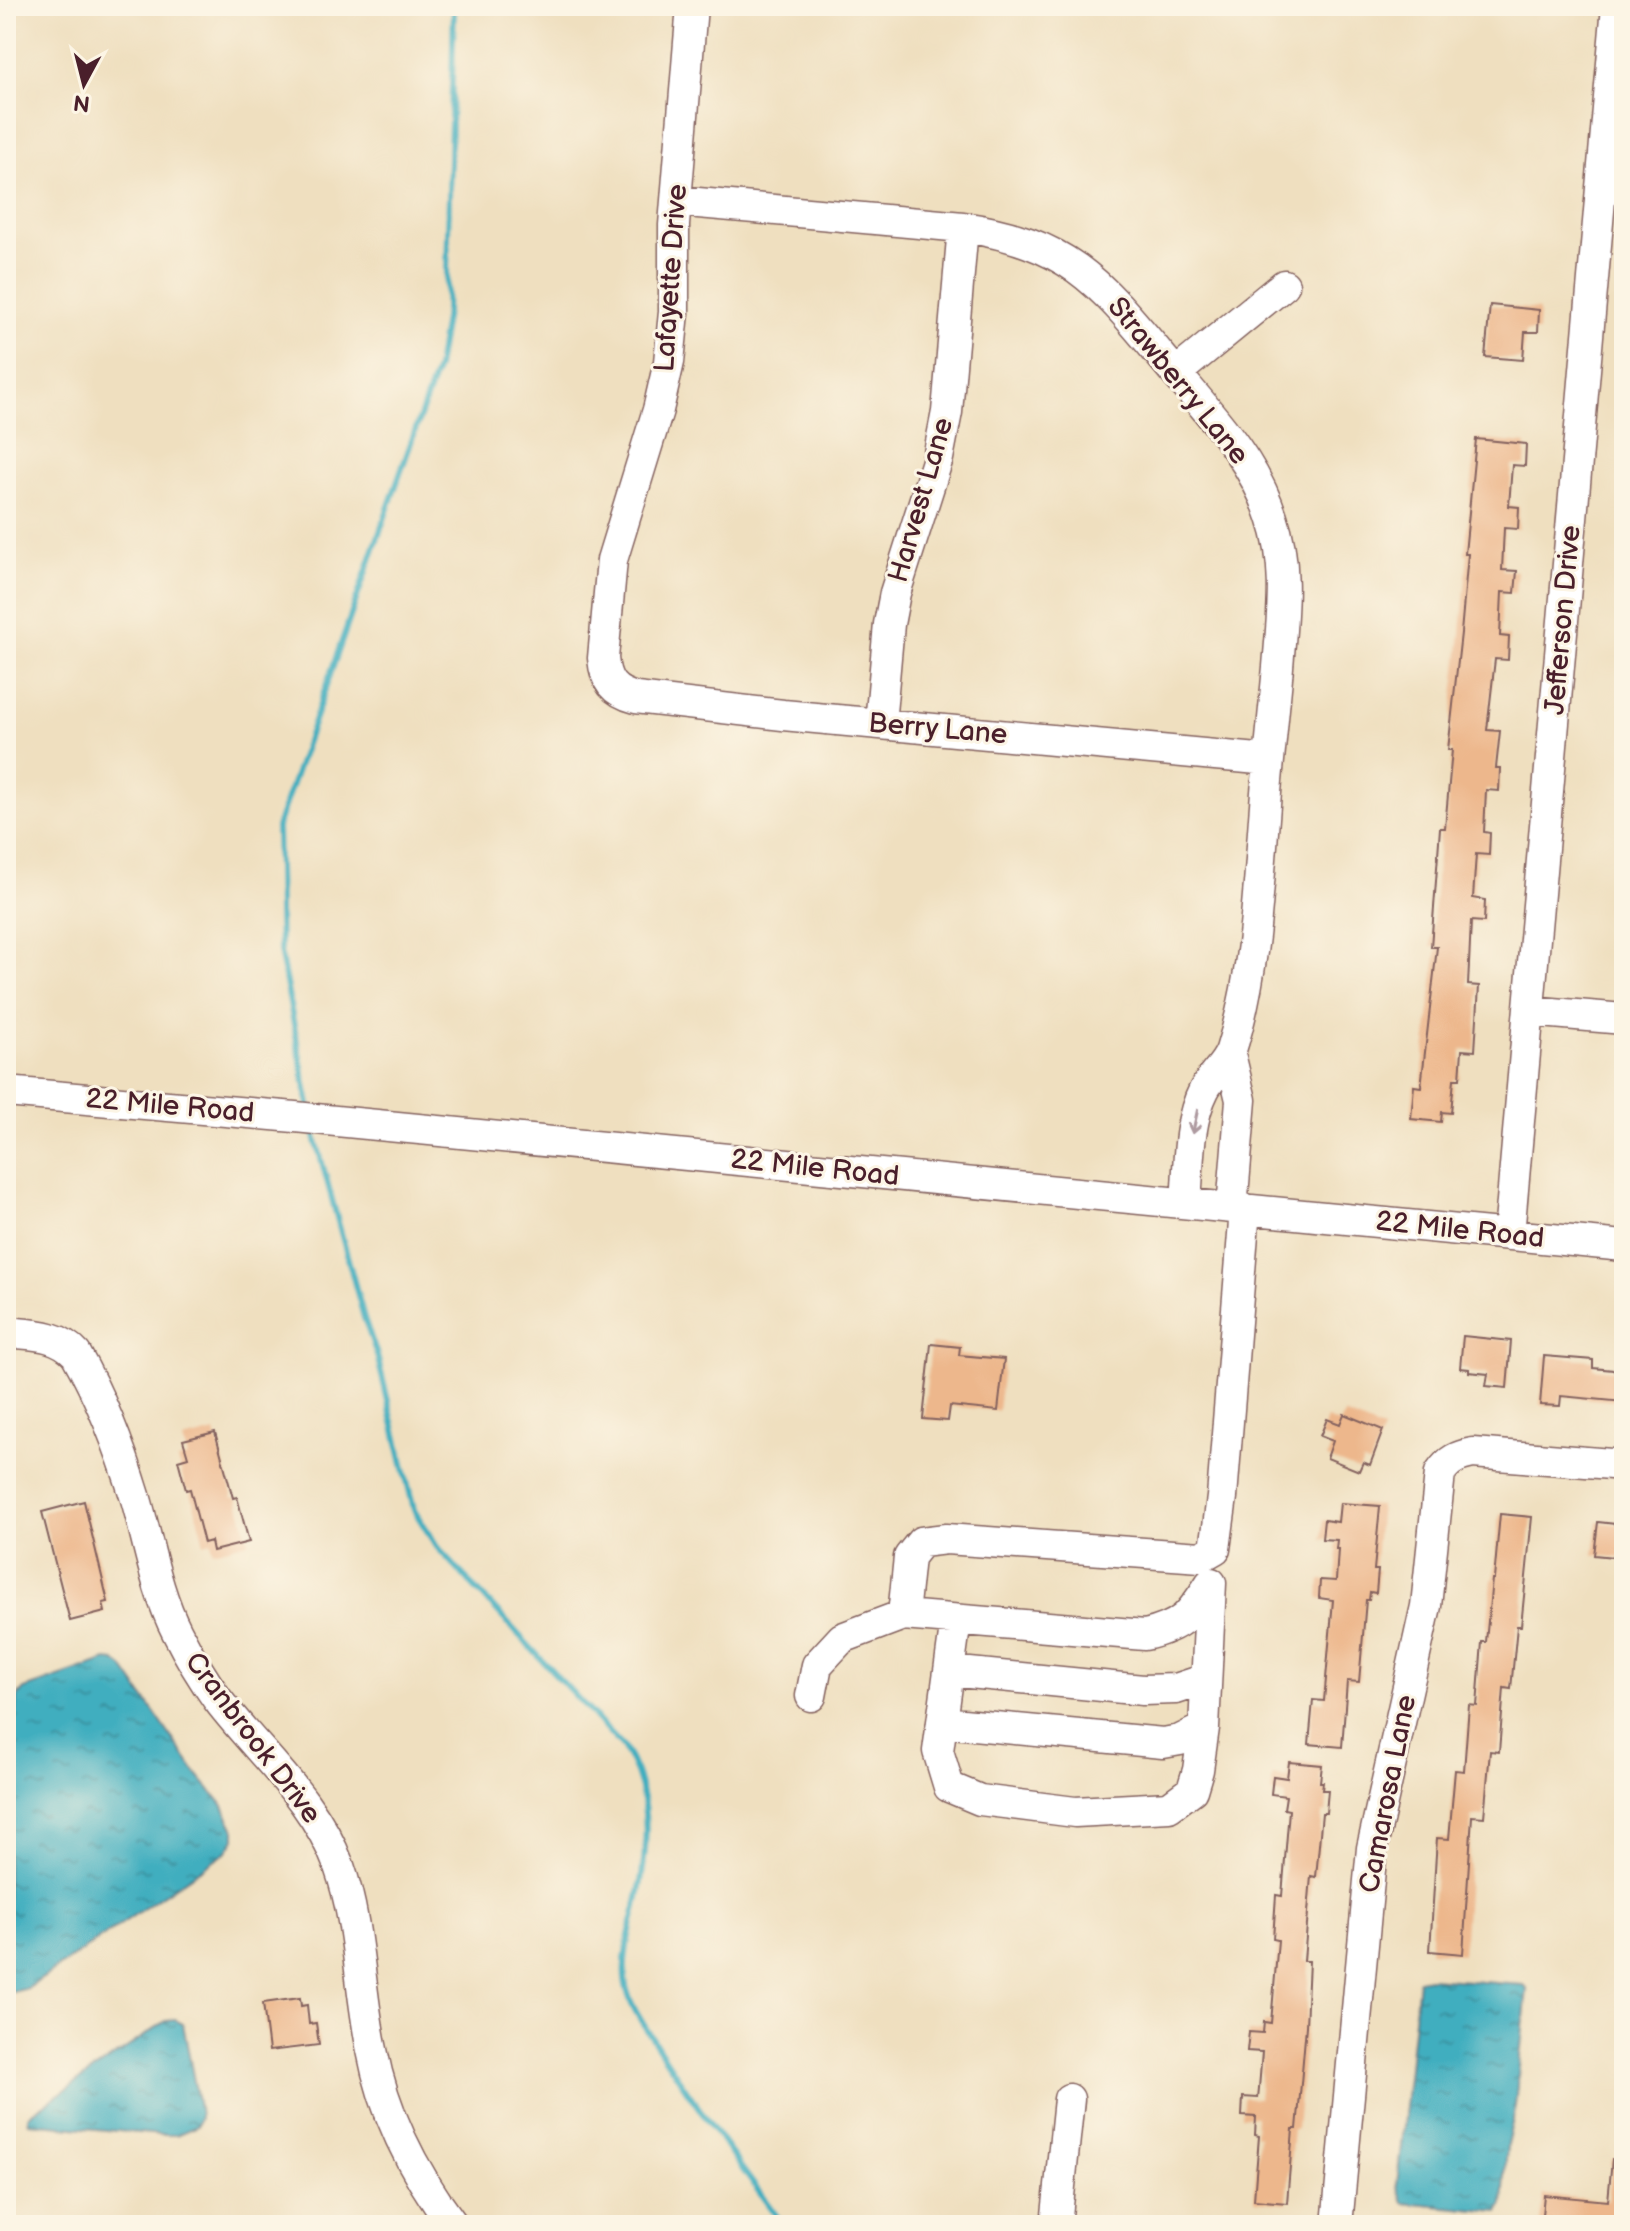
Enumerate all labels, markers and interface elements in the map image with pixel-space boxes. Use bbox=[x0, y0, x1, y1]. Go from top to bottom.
north arrow bbox=[44, 44, 124, 124]
text: N bbox=[72, 88, 92, 117]
street label: Lafayette Drive bbox=[648, 183, 694, 373]
street label: Strawberry Lane bbox=[1100, 291, 1256, 471]
street label: Harvest Lane bbox=[882, 414, 960, 586]
street label: Jefferson Drive bbox=[1538, 524, 1588, 716]
street label: Berry Lane bbox=[867, 706, 1009, 752]
street label: 22 Mile Road bbox=[84, 1082, 256, 1130]
one-way arrow bbox=[1187, 1108, 1202, 1134]
street label: 22 Mile Road bbox=[729, 1143, 901, 1193]
street label: 22 Mile Road bbox=[1374, 1205, 1546, 1255]
street label: Cranbrook Drive bbox=[178, 1646, 328, 1830]
street label: Camarosa Lane bbox=[1353, 1692, 1423, 1896]

